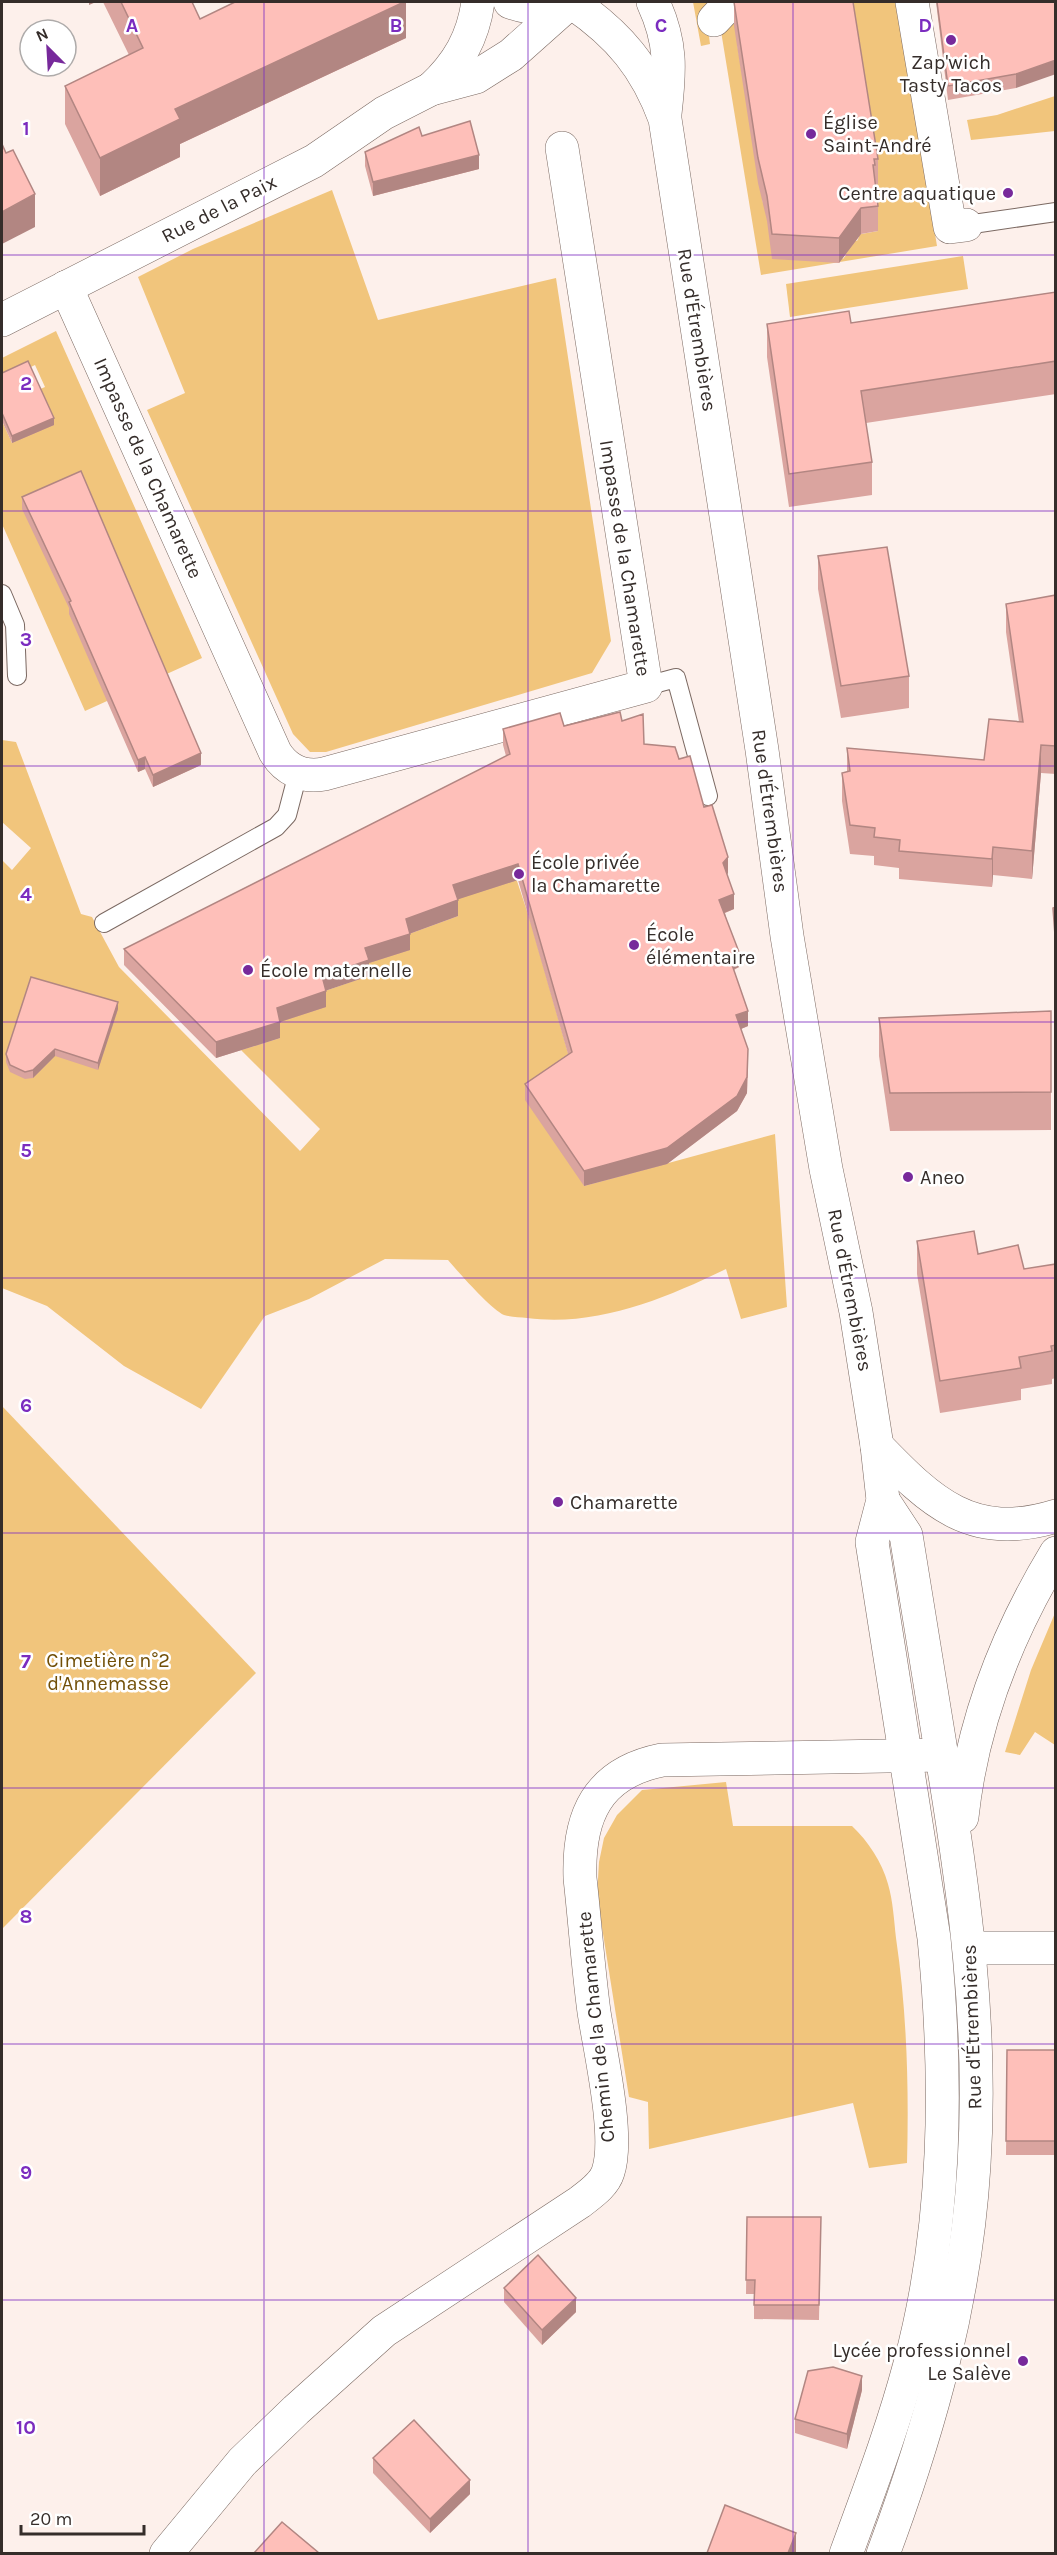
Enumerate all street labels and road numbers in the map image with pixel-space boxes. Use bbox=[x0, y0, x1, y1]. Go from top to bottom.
street label: Rue de la Paix bbox=[158, 170, 280, 248]
street label: Rue d'Étrembières bbox=[673, 247, 722, 413]
street label: Impasse de la Chamarette bbox=[89, 354, 207, 582]
street label: Impasse de la Chamarette bbox=[595, 438, 655, 678]
street label: Rue d'Étrembières bbox=[747, 728, 794, 894]
street label: Rue d'Étrembières bbox=[823, 1207, 878, 1373]
street label: Chemin de la Chamarette bbox=[572, 1910, 620, 2144]
street label: Rue d'Étrembières bbox=[957, 1944, 986, 2110]

